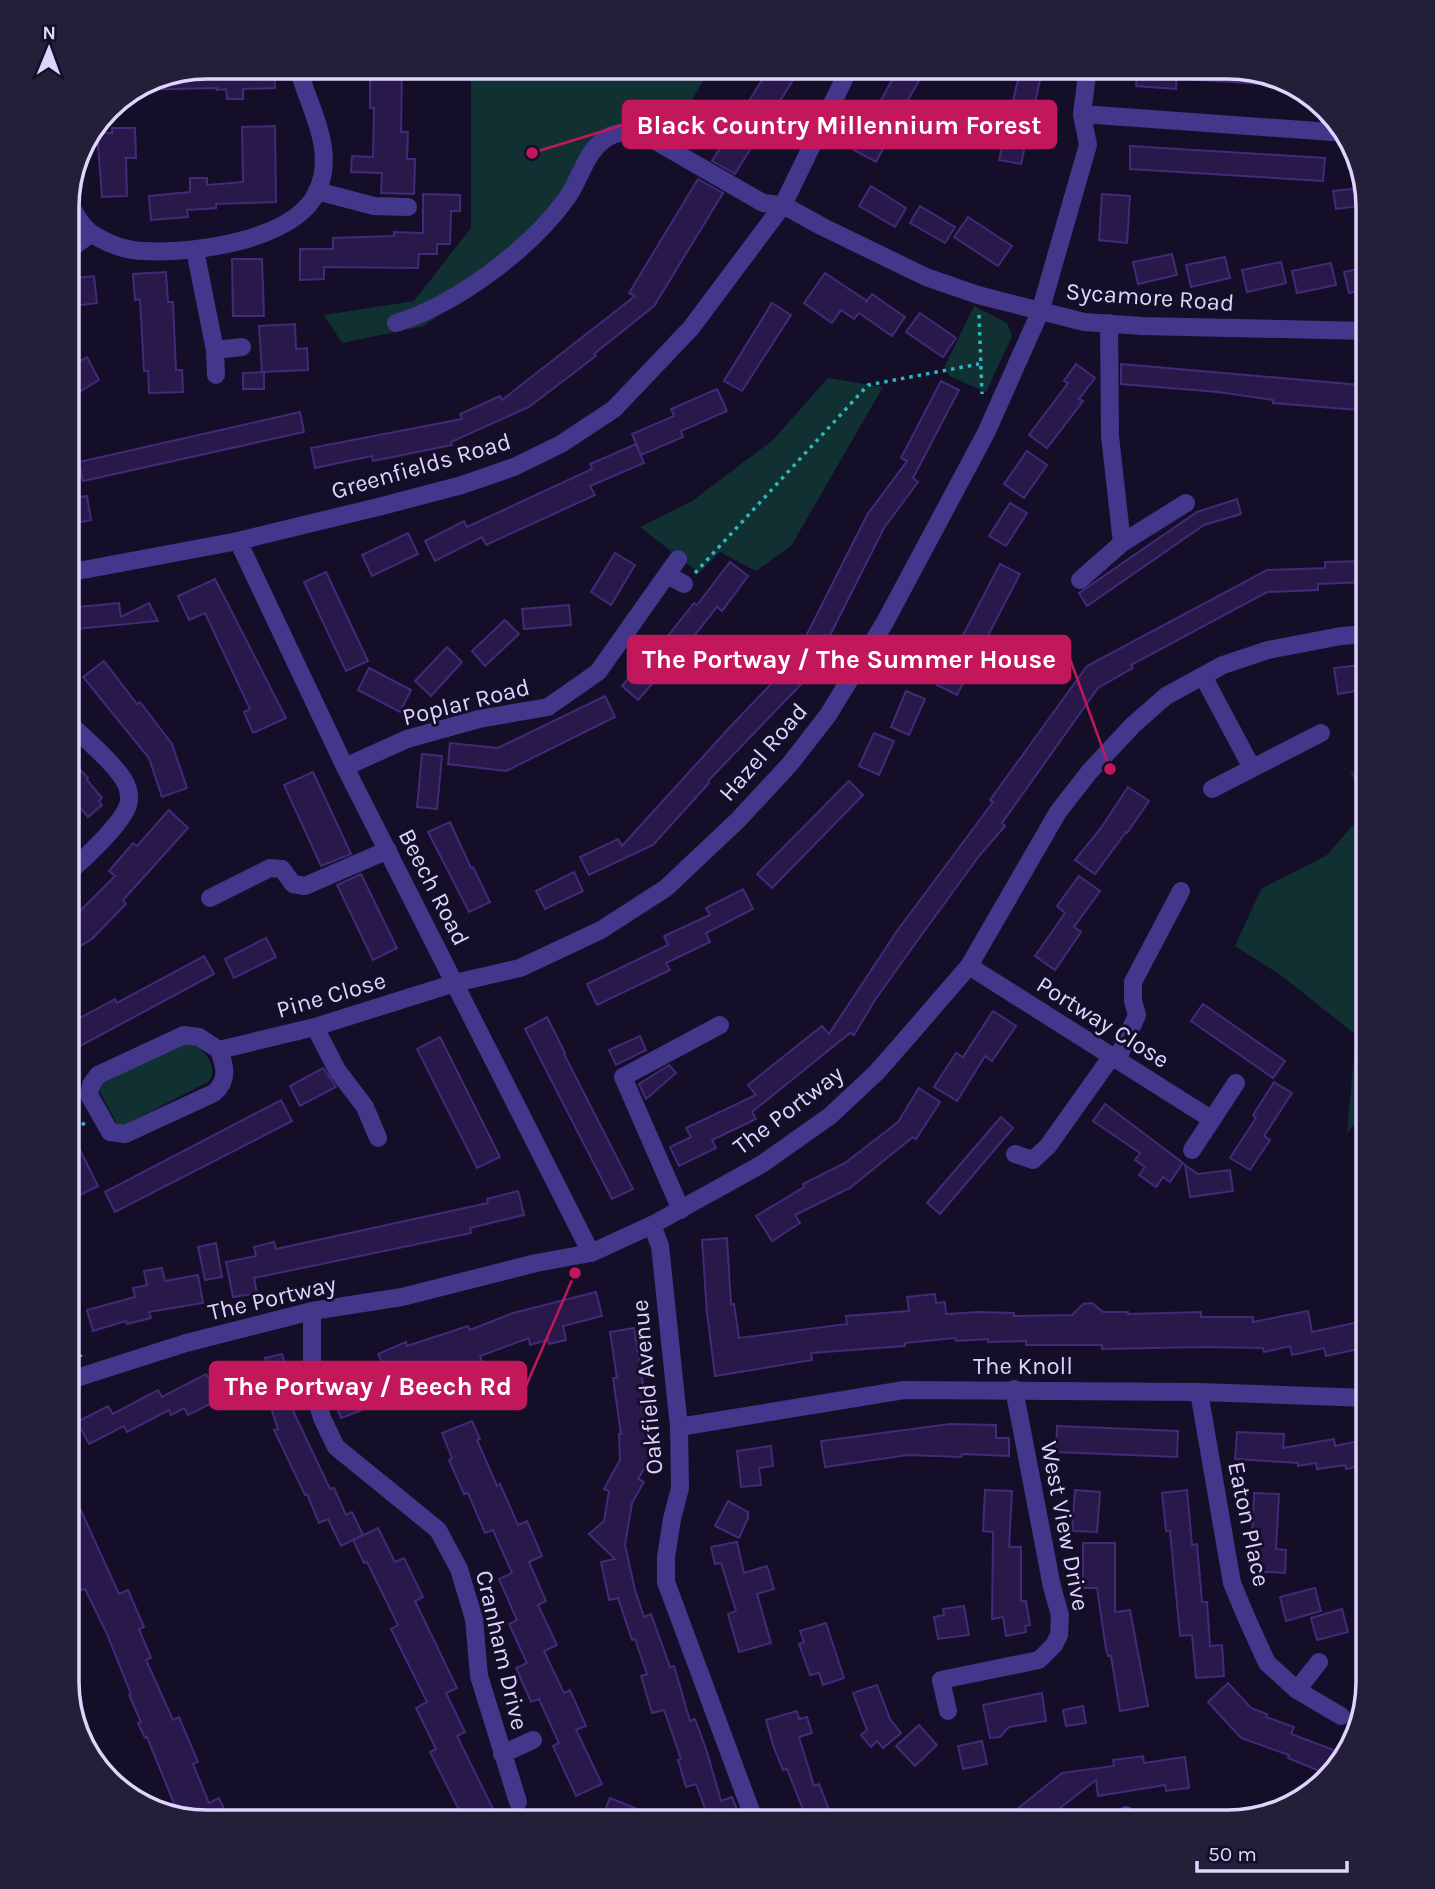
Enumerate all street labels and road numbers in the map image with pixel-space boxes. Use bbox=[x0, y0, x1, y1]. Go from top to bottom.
street label: Sycamore Road bbox=[1065, 277, 1235, 317]
street label: Greenfields Road bbox=[328, 427, 514, 505]
street label: Poplar Road bbox=[400, 673, 532, 731]
street label: Hazel Road bbox=[713, 697, 813, 807]
street label: Beech Road bbox=[393, 824, 475, 950]
street label: Pine Close bbox=[273, 966, 389, 1024]
street label: Portway Close bbox=[1032, 970, 1174, 1074]
street label: The Portway bbox=[728, 1060, 848, 1160]
street label: The Portway bbox=[205, 1270, 339, 1326]
street label: Oakfield Avenue bbox=[625, 1298, 669, 1476]
street label: The Knoll bbox=[973, 1352, 1073, 1380]
street label: West View Drive bbox=[1035, 1439, 1095, 1613]
street label: Eaton Place bbox=[1222, 1459, 1276, 1589]
street label: Cranham Drive bbox=[470, 1567, 534, 1733]

